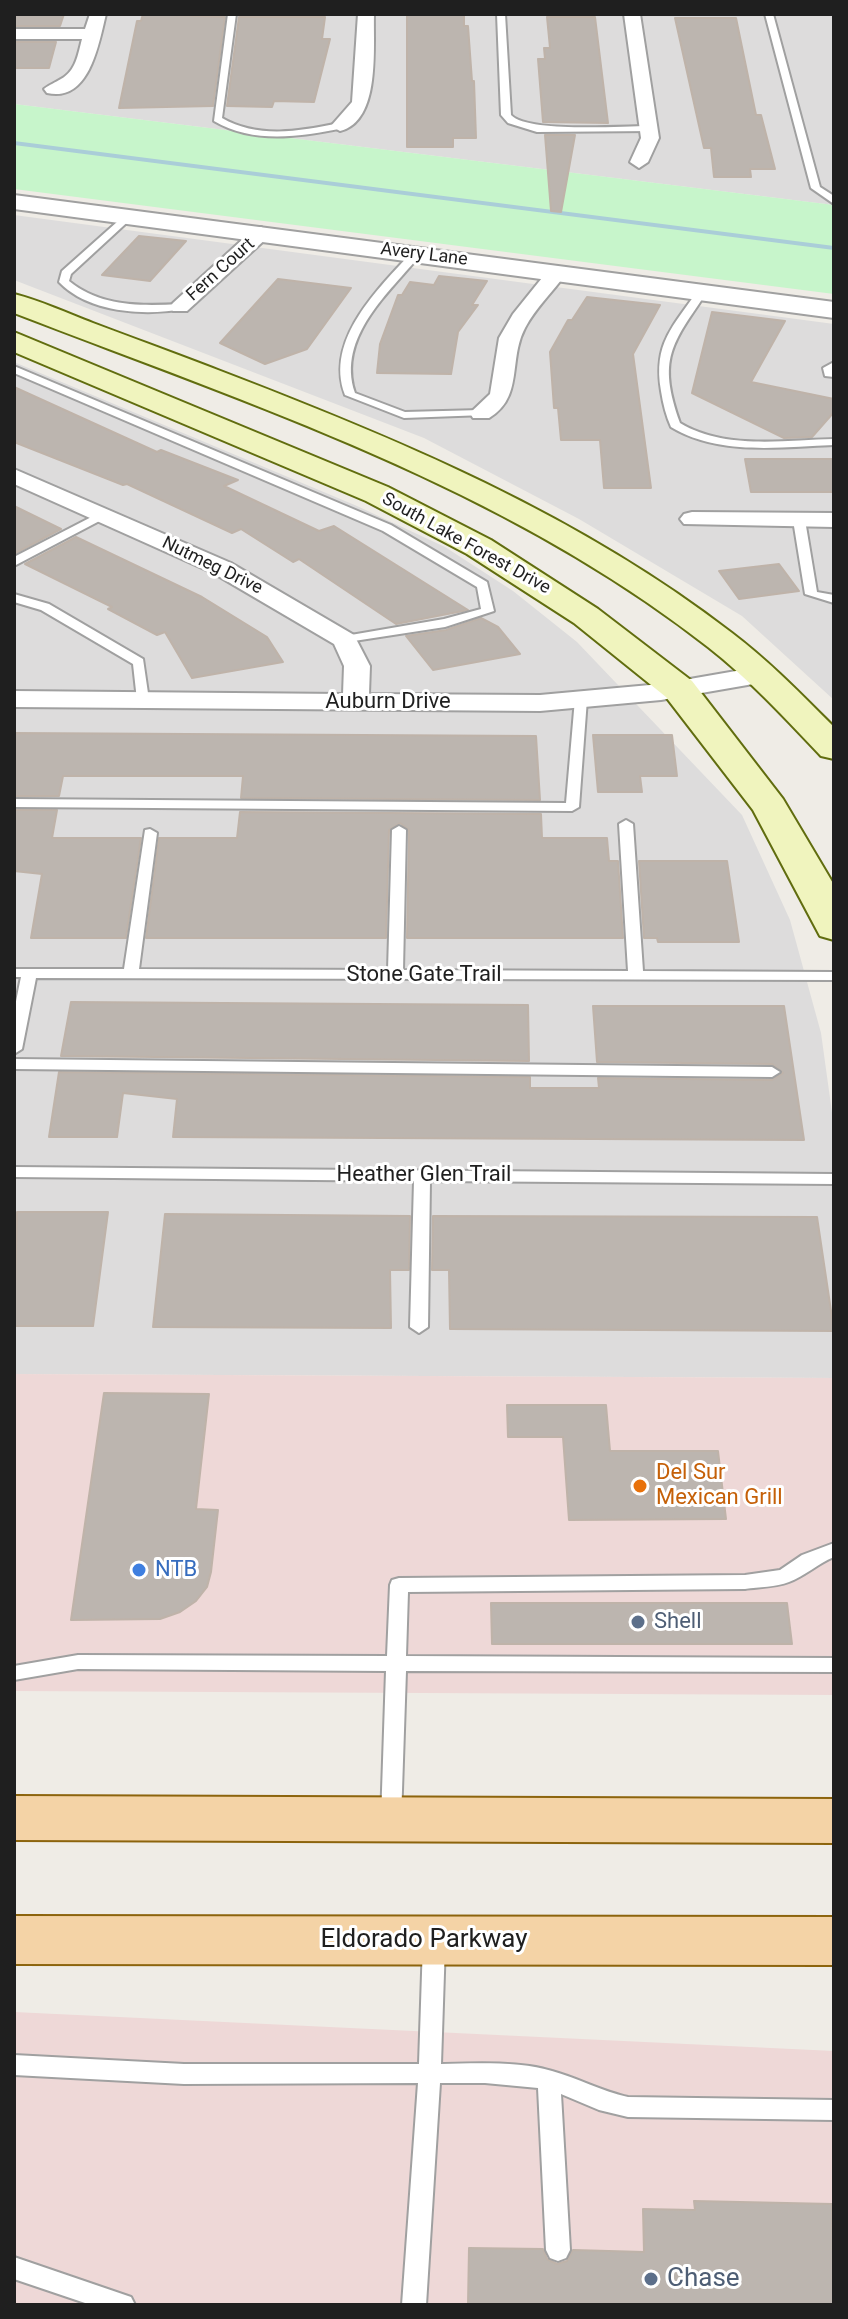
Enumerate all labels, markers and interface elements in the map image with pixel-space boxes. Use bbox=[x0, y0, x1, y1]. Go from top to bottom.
street label: Fern Court bbox=[183, 234, 259, 306]
street label: Avery Lane bbox=[379, 239, 469, 271]
street label: South Lake Forest Drive bbox=[378, 489, 554, 599]
street label: Nutmeg Drive bbox=[158, 532, 266, 600]
street label: Auburn Drive bbox=[325, 689, 451, 715]
street label: Stone Gate Trail bbox=[346, 962, 502, 988]
street label: Heather Glen Trail bbox=[337, 1162, 511, 1188]
place label: Del Sur Mexican Grill bbox=[656, 1460, 783, 1512]
marker: Del Sur Mexican Grill bbox=[631, 1477, 649, 1495]
place label: NTB bbox=[155, 1557, 197, 1583]
marker: NTB bbox=[130, 1561, 148, 1579]
place label: Shell bbox=[654, 1609, 702, 1635]
marker: Shell bbox=[629, 1613, 647, 1631]
street label: Eldorado Parkway bbox=[320, 1924, 528, 1956]
place label: Chase bbox=[667, 2263, 740, 2295]
marker: Chase bbox=[642, 2270, 660, 2288]

